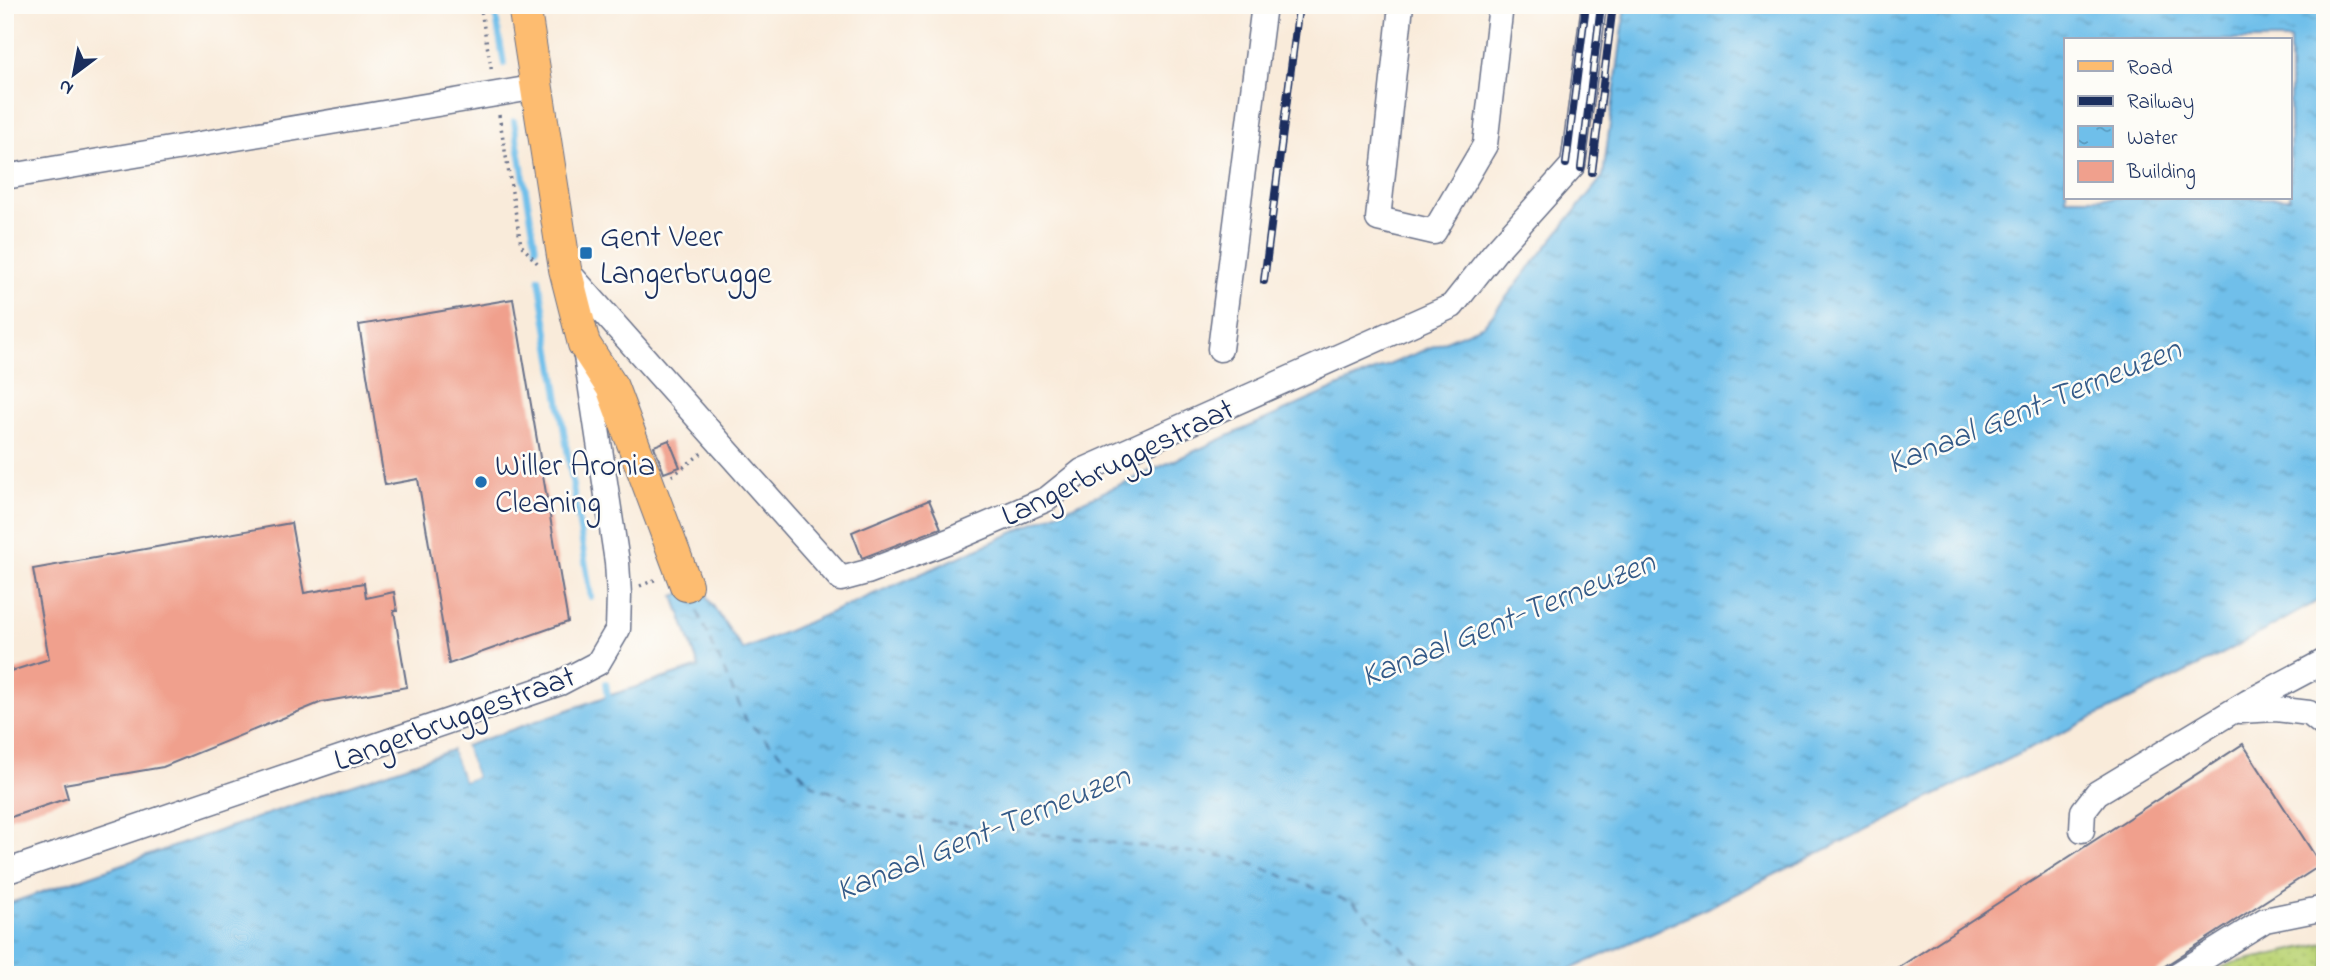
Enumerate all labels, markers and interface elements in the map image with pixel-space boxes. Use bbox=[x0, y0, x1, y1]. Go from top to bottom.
north arrow bbox=[38, 38, 108, 108]
legend bbox=[2064, 38, 2292, 200]
text: Road bbox=[2127, 54, 2173, 84]
text: N bbox=[54, 71, 79, 101]
text: Railway bbox=[2127, 88, 2194, 120]
text: Water bbox=[2127, 124, 2178, 154]
text: Building bbox=[2126, 158, 2196, 190]
place label: Gent Veer Langerbrugge bbox=[600, 215, 772, 299]
marker: Gent Veer Langerbrugge bbox=[578, 245, 594, 261]
water label: Kanaal Gent-Terneuzen bbox=[1880, 326, 2190, 489]
street label: Langerbruggestraat bbox=[994, 387, 1243, 541]
place label: Willer Aronia Cleaning bbox=[495, 444, 655, 528]
marker: Willer Aronia Cleaning bbox=[473, 474, 489, 490]
water label: Kanaal Gent-Terneuzen bbox=[1354, 539, 1664, 702]
street label: Langerbruggestraat bbox=[328, 655, 583, 786]
water label: Kanaal Gent-Terneuzen bbox=[829, 753, 1139, 916]

